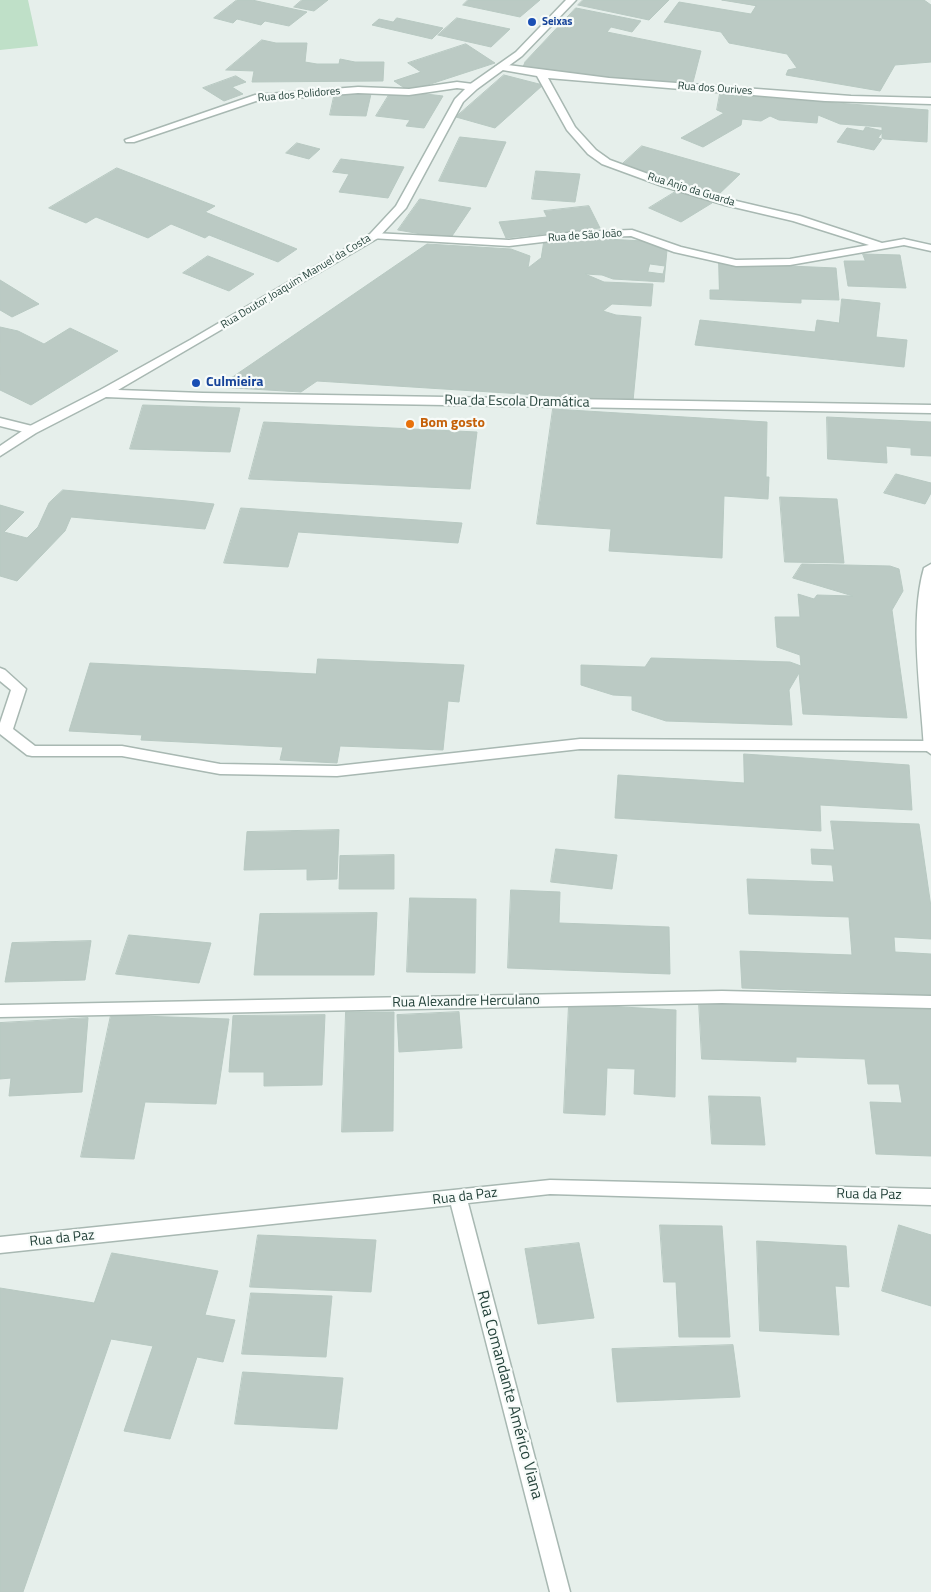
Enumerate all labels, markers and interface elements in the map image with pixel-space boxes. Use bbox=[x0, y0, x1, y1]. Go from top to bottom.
place label: Seixas bbox=[542, 15, 572, 29]
marker: Seixas bbox=[526, 16, 538, 28]
street label: Rua dos Ourives bbox=[677, 80, 753, 98]
street label: Rua dos Polidores bbox=[257, 85, 341, 105]
street label: Rua Anjo da Guarda bbox=[646, 170, 736, 210]
street label: Rua de São João bbox=[547, 227, 623, 245]
street label: Rua Doutor Joaquim Manuel da Costa bbox=[219, 232, 373, 332]
place label: Culmieira bbox=[206, 375, 264, 391]
marker: Culmieira bbox=[190, 377, 202, 389]
street label: Rua da Escola Dramática bbox=[444, 392, 590, 412]
place label: Bom gosto bbox=[420, 416, 485, 432]
marker: Bom gosto bbox=[404, 418, 416, 430]
street label: Rua Alexandre Herculano bbox=[392, 992, 540, 1012]
street label: Rua da Paz bbox=[432, 1185, 498, 1209]
street label: Rua da Paz bbox=[836, 1186, 902, 1204]
street label: Rua da Paz bbox=[29, 1227, 95, 1251]
street label: Rua Comandante Américo Viana bbox=[472, 1288, 546, 1502]

